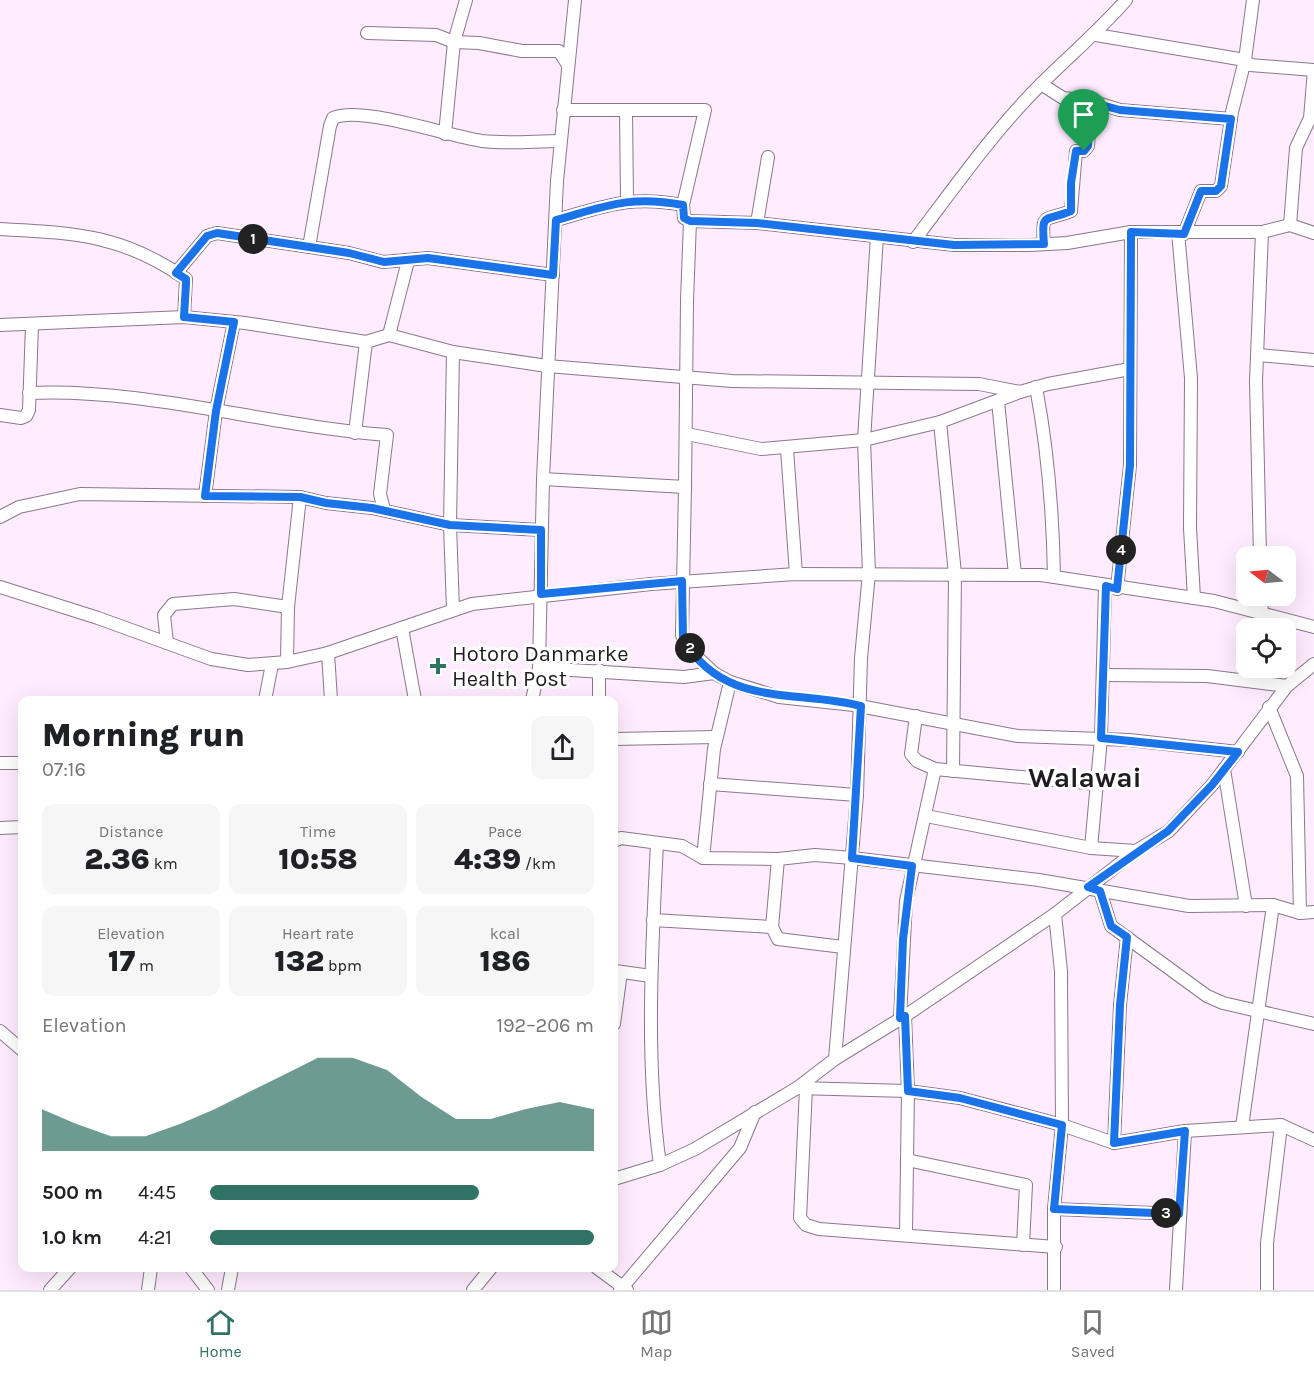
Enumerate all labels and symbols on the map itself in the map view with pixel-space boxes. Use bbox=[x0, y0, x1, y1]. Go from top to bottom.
pin bbox=[1058, 89, 1109, 151]
pin: 1 bbox=[238, 224, 268, 254]
pin: 4 bbox=[1106, 535, 1136, 565]
north arrow bbox=[1236, 546, 1296, 606]
pin: 2 bbox=[675, 633, 705, 663]
place label: Hotoro Danmarke Health Post bbox=[452, 641, 628, 692]
marker: Hotoro Danmarke Health Post bbox=[429, 657, 447, 675]
district label: Walawai bbox=[1028, 761, 1142, 794]
pin: 3 bbox=[1151, 1198, 1181, 1228]

